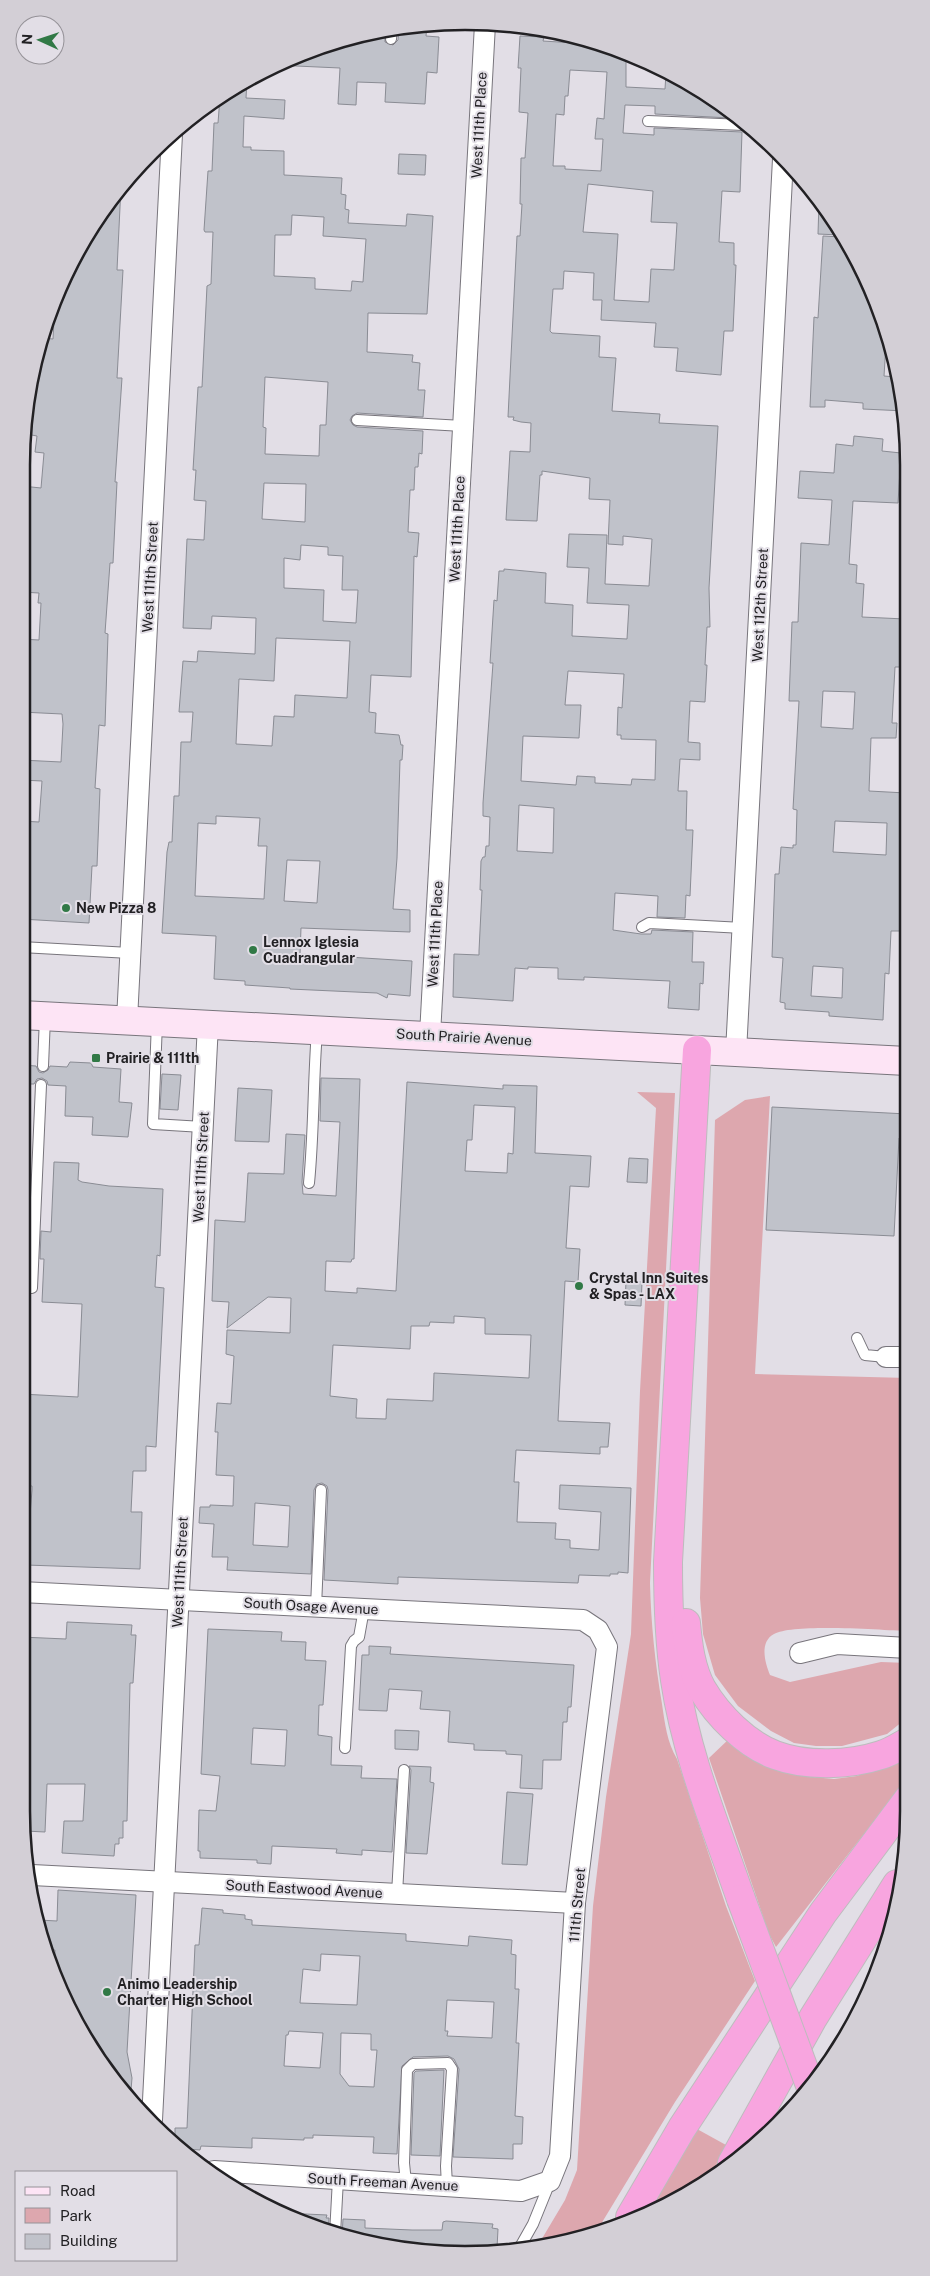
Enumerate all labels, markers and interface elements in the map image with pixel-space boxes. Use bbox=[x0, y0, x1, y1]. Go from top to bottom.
north arrow bbox=[15, 15, 65, 65]
text: N bbox=[19, 33, 35, 45]
street label: West 111th Place bbox=[468, 71, 490, 179]
street label: West 111th Place bbox=[446, 475, 468, 583]
street label: West 111th Street bbox=[139, 521, 161, 633]
street label: West 112th Street bbox=[749, 548, 771, 662]
street label: West 111th Place bbox=[424, 880, 446, 988]
place label: New Pizza 8 bbox=[76, 900, 156, 916]
marker: New Pizza 8 bbox=[60, 902, 72, 914]
place label: Lennox Iglesia Cuadrangular bbox=[263, 934, 359, 966]
marker: Lennox Iglesia Cuadrangular bbox=[247, 944, 259, 956]
street label: South Prairie Avenue bbox=[396, 1025, 532, 1049]
place label: Prairie & 111th bbox=[106, 1050, 199, 1066]
marker: Prairie & 111th bbox=[90, 1052, 102, 1064]
street label: West 111th Street bbox=[190, 1111, 212, 1223]
place label: Crystal Inn Suites & Spas - LAX bbox=[589, 1270, 708, 1302]
marker: Crystal Inn Suites & Spas - LAX bbox=[573, 1280, 585, 1292]
street label: West 111th Street bbox=[169, 1516, 191, 1628]
street label: South Osage Avenue bbox=[243, 1594, 379, 1618]
street label: 111th Street bbox=[566, 1867, 588, 1943]
street label: South Eastwood Avenue bbox=[225, 1877, 383, 1901]
place label: Animo Leadership Charter High School bbox=[117, 1976, 253, 2008]
marker: Animo Leadership Charter High School bbox=[101, 1986, 113, 1998]
street label: South Freeman Avenue bbox=[307, 2170, 459, 2194]
legend bbox=[15, 2171, 178, 2261]
text: Road bbox=[60, 2182, 96, 2199]
text: Park bbox=[60, 2207, 92, 2224]
text: Building bbox=[60, 2232, 118, 2249]

